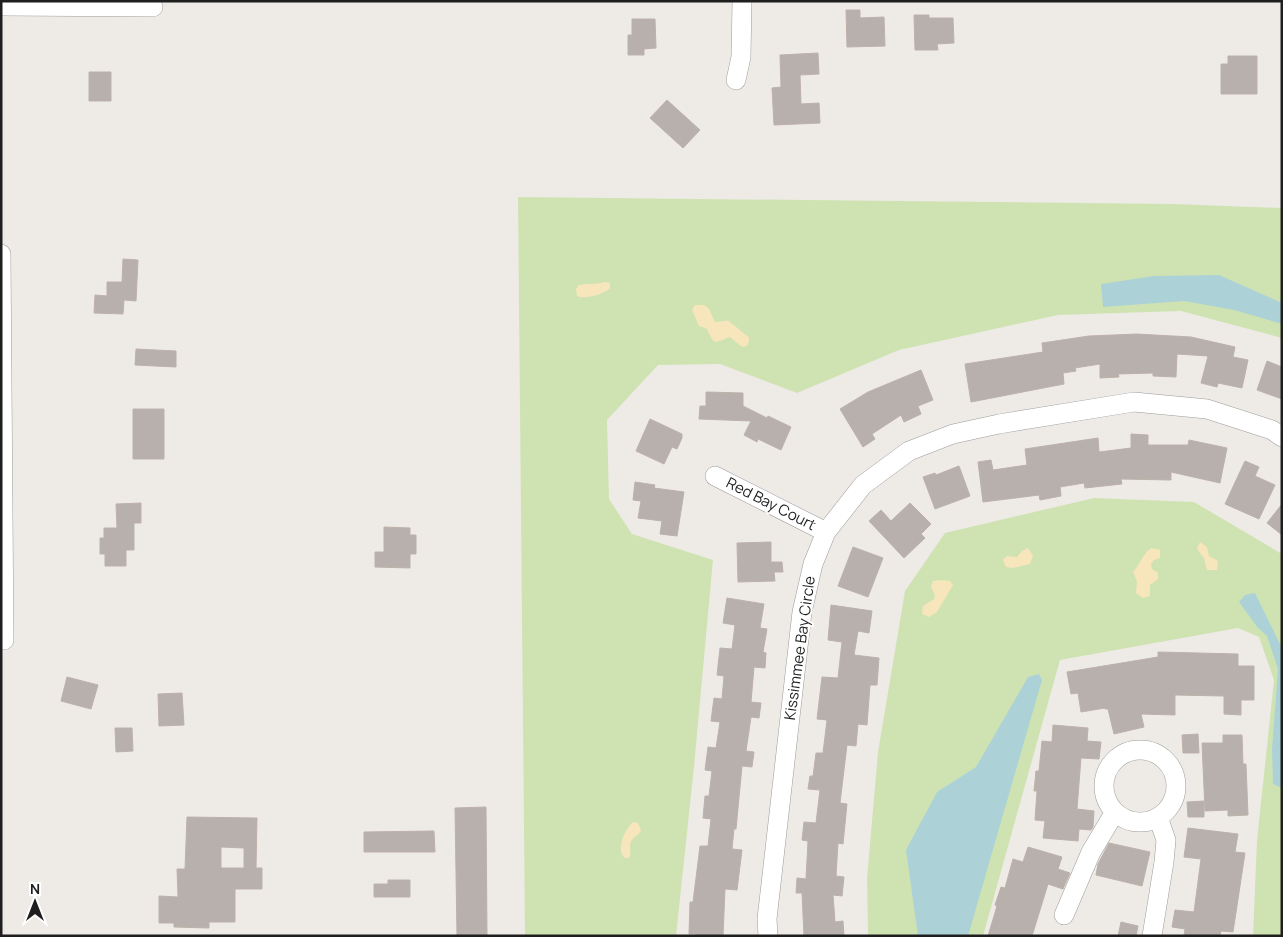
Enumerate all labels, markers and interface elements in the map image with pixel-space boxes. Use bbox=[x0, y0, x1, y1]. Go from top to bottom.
street label: Red Bay Court bbox=[723, 472, 820, 535]
street label: Kissimmee Bay Circle bbox=[779, 574, 820, 721]
north arrow bbox=[10, 877, 60, 927]
text: N bbox=[30, 879, 40, 898]

